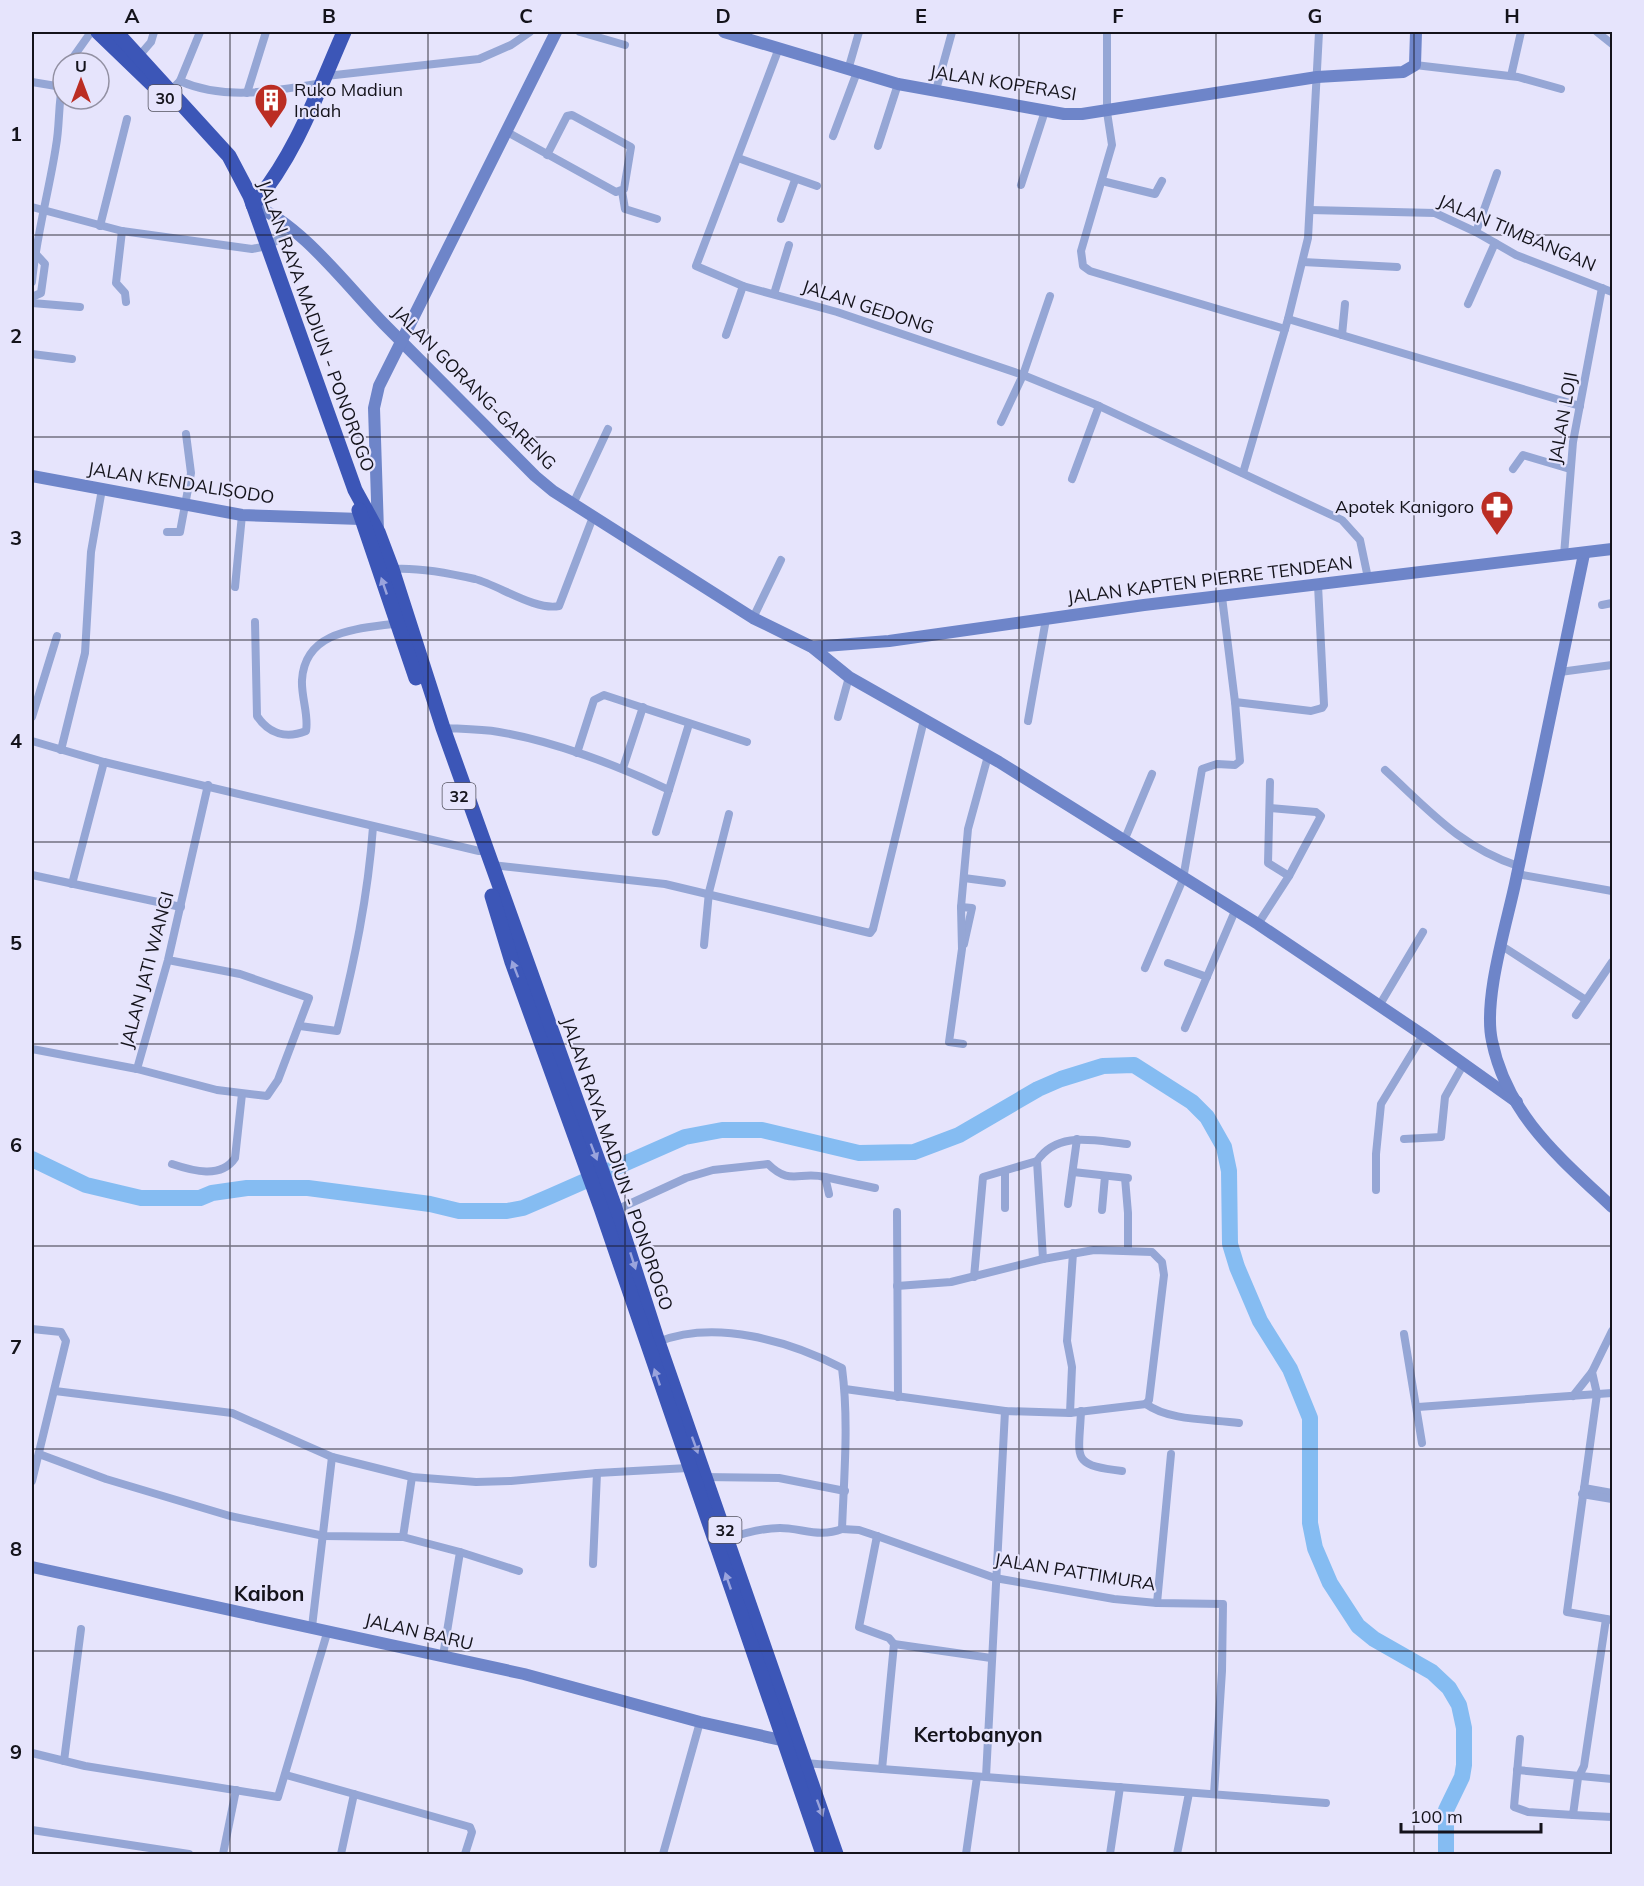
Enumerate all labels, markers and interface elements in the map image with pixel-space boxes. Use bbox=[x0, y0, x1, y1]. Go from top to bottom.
text: A bbox=[125, 3, 140, 28]
text: B bbox=[322, 3, 336, 28]
text: C bbox=[519, 3, 533, 28]
text: D bbox=[715, 3, 731, 28]
text: E bbox=[915, 3, 927, 28]
text: F bbox=[1112, 3, 1124, 28]
text: G bbox=[1308, 3, 1322, 28]
text: H bbox=[1504, 3, 1520, 28]
north arrow bbox=[51, 51, 111, 111]
text: U bbox=[75, 56, 87, 76]
street label: JALAN KOPERASI bbox=[928, 60, 1078, 105]
place label: Ruko Madiun Indah bbox=[294, 78, 403, 122]
building icon: Ruko Madiun Indah bbox=[253, 82, 289, 129]
road number: 30 bbox=[148, 85, 182, 111]
text: 1 bbox=[10, 121, 22, 146]
street label: JALAN RAYA MADIUN - PONOROGO bbox=[253, 177, 380, 475]
street label: JALAN TIMBANGAN bbox=[1435, 189, 1600, 276]
street label: JALAN GEDONG bbox=[799, 274, 937, 339]
street label: JALAN GORANG-GARENG bbox=[387, 301, 561, 475]
text: 2 bbox=[10, 323, 22, 348]
street label: JALAN LOJI bbox=[1543, 370, 1582, 466]
street label: JALAN KENDALISODO bbox=[86, 456, 276, 509]
pharmacy icon: Apotek Kanigoro bbox=[1479, 489, 1515, 536]
place label: Apotek Kanigoro bbox=[1335, 495, 1474, 518]
text: 3 bbox=[10, 525, 22, 550]
street label: JALAN KAPTEN PIERRE TENDEAN bbox=[1066, 551, 1354, 608]
one-way arrow bbox=[379, 577, 389, 595]
text: 4 bbox=[10, 728, 22, 753]
road number: 32 bbox=[442, 783, 476, 809]
street label: JALAN JATI WANGI bbox=[115, 889, 179, 1051]
text: 5 bbox=[10, 930, 22, 955]
one-way arrow bbox=[510, 960, 519, 978]
street label: JALAN RAYA MADIUN - PONOROGO bbox=[556, 1014, 679, 1313]
text: 6 bbox=[10, 1132, 22, 1157]
one-way arrow bbox=[590, 1143, 599, 1161]
one-way arrow bbox=[628, 1252, 638, 1270]
text: 7 bbox=[10, 1334, 22, 1359]
one-way arrow bbox=[652, 1368, 662, 1386]
one-way arrow bbox=[690, 1437, 700, 1455]
road number: 32 bbox=[708, 1517, 742, 1543]
text: 8 bbox=[10, 1536, 22, 1561]
street label: JALAN PATTIMURA bbox=[993, 1547, 1157, 1596]
one-way arrow bbox=[722, 1572, 732, 1590]
district label: Kaibon bbox=[234, 1580, 304, 1606]
street label: JALAN BARU bbox=[362, 1608, 476, 1655]
district label: Kertobanyon bbox=[913, 1721, 1043, 1747]
text: 9 bbox=[10, 1739, 22, 1764]
scale bar bbox=[1401, 1796, 1540, 1834]
one-way arrow bbox=[815, 1800, 825, 1818]
text: 100 m bbox=[1410, 1805, 1463, 1828]

